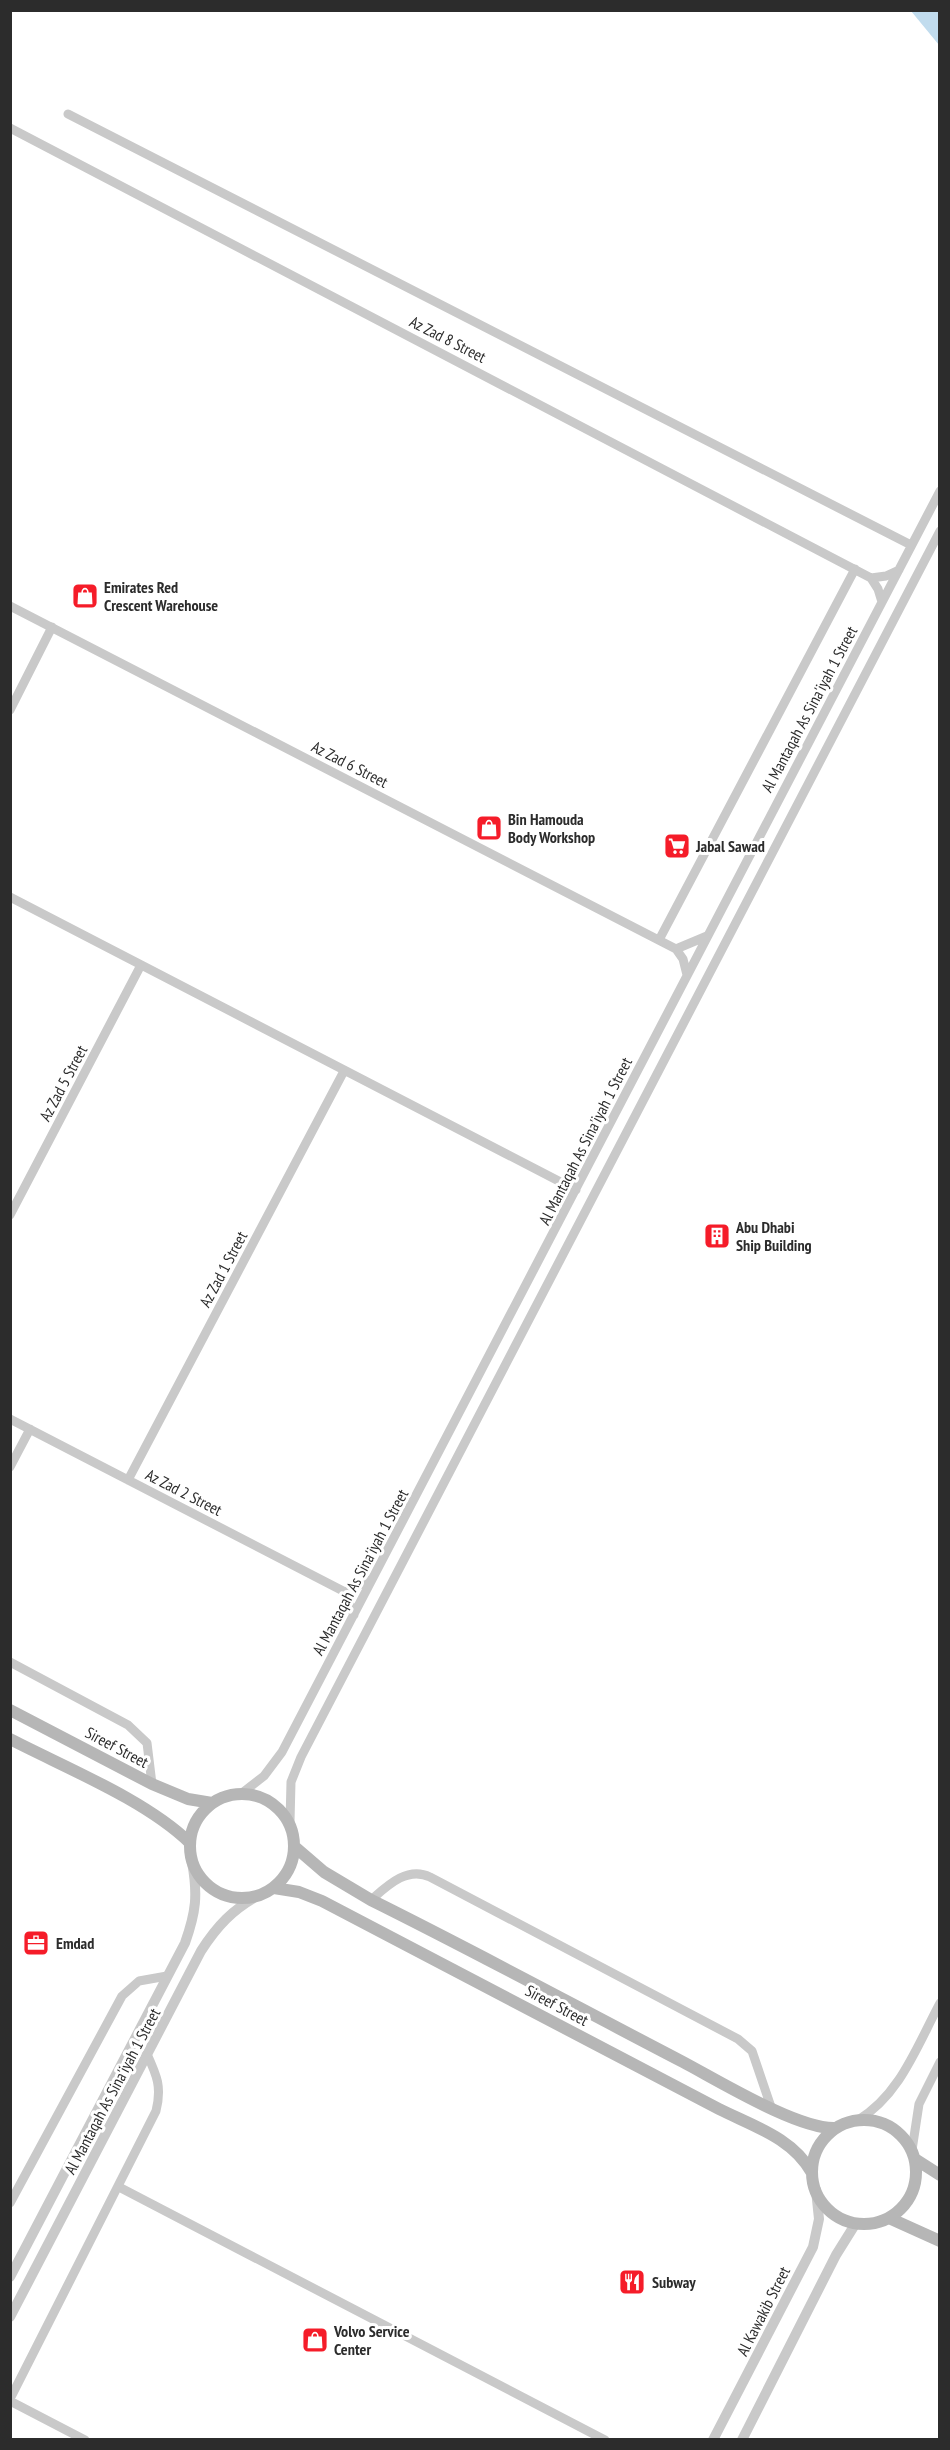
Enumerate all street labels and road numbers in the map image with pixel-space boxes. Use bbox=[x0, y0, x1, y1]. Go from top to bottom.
street label: Az Zad 8 Street bbox=[406, 311, 490, 367]
street label: Al Mantaqah As Sina'iyah 1 Street bbox=[757, 622, 862, 795]
street label: Az Zad 6 Street bbox=[308, 736, 392, 792]
street label: Az Zad 5 Street bbox=[35, 1041, 92, 1124]
street label: Al Mantaqah As Sina'iyah 1 Street bbox=[534, 1053, 636, 1228]
street label: Az Zad 1 Street bbox=[195, 1227, 252, 1310]
street label: Az Zad 2 Street bbox=[142, 1464, 226, 1520]
street label: Al Mantaqah As Sina'iyah 1 Street bbox=[308, 1485, 413, 1658]
street label: Sireef Street bbox=[82, 1722, 152, 1772]
street label: Sireef Street bbox=[522, 1980, 592, 2030]
street label: Al Mantaqah As Sina'iyah 1 Street bbox=[60, 2004, 165, 2177]
street label: Al Kawakib Street bbox=[732, 2262, 794, 2359]

